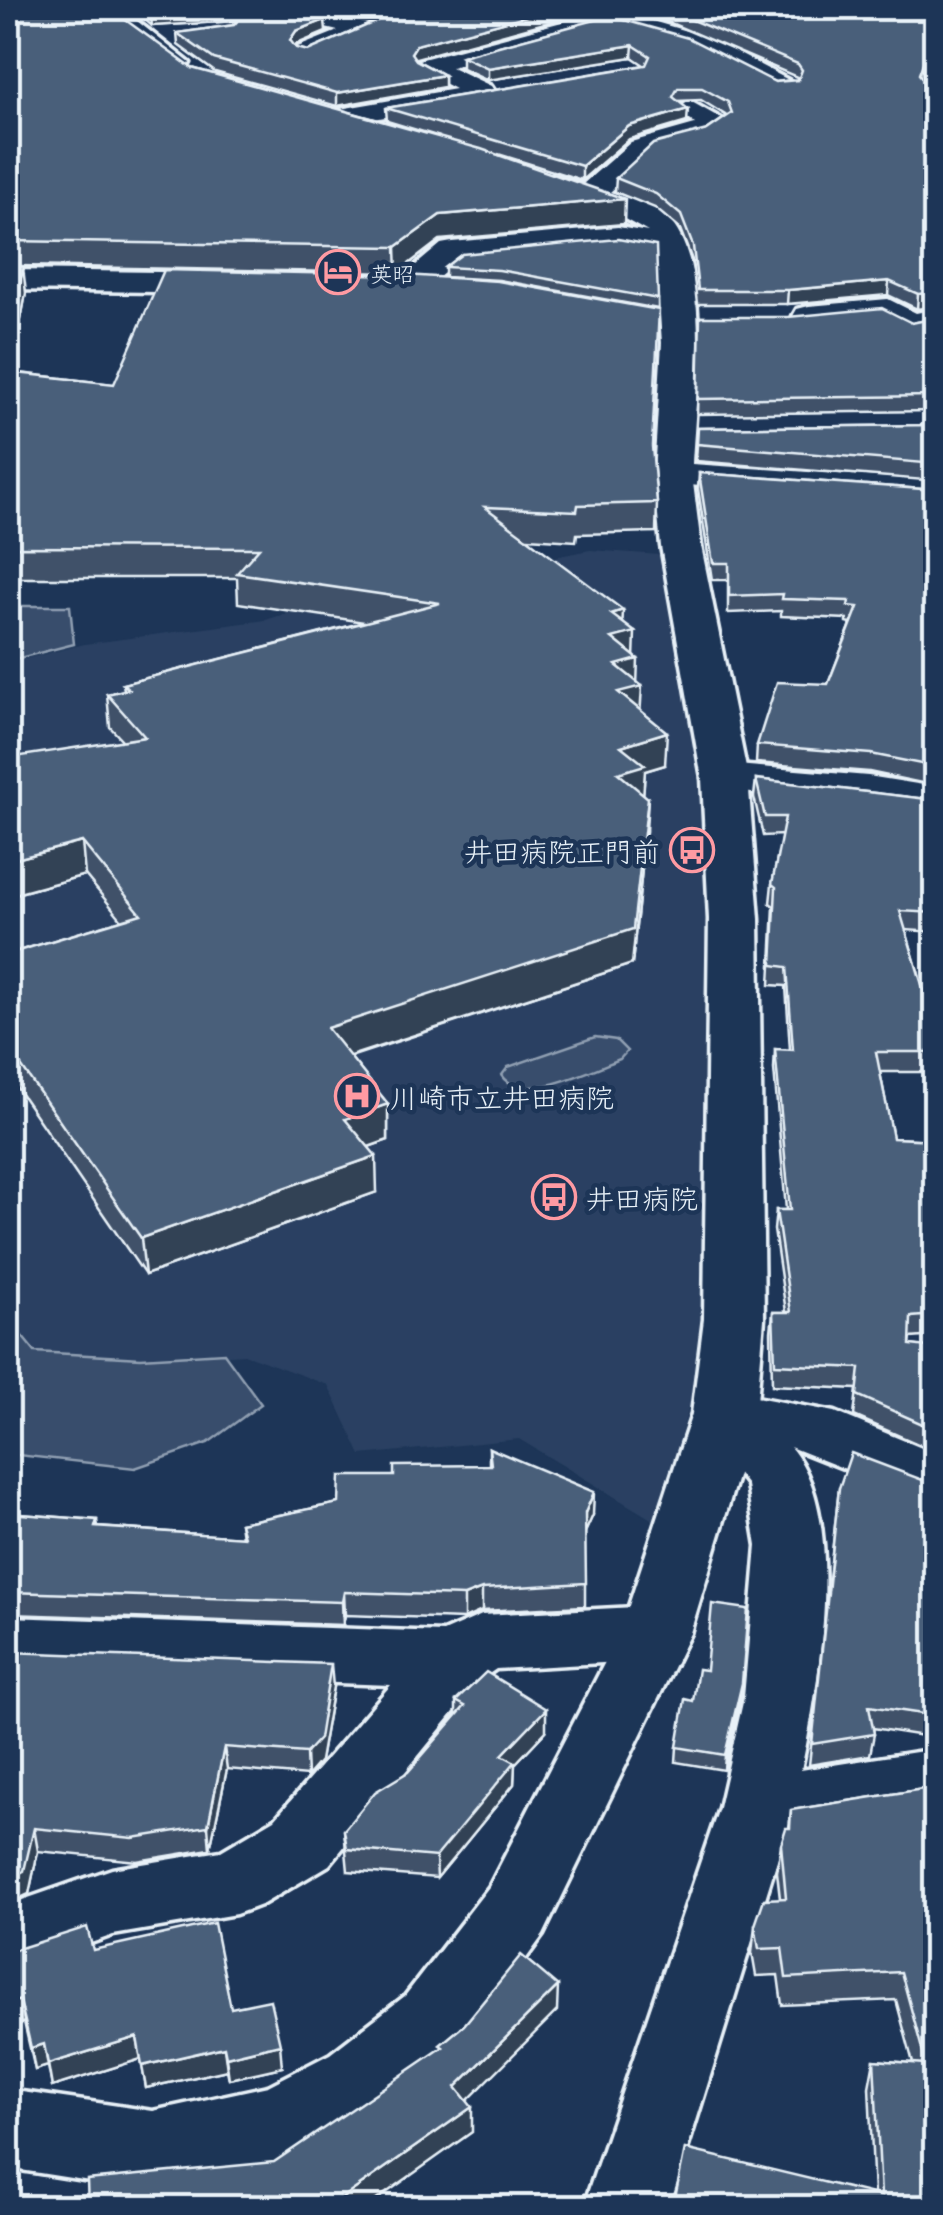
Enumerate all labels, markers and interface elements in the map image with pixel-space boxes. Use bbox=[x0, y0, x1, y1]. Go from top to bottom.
hotel icon: 英昭 bbox=[315, 249, 361, 295]
place label: 英昭 bbox=[370, 256, 414, 289]
bus stop icon: 井田病院正門前 bbox=[669, 827, 715, 873]
place label: 井田病院正門前 bbox=[464, 829, 660, 872]
hospital icon: 川崎市立井田病院 bbox=[334, 1073, 380, 1119]
place label: 川崎市立井田病院 bbox=[390, 1075, 614, 1118]
bus stop icon: 井田病院 bbox=[531, 1174, 577, 1220]
place label: 井田病院 bbox=[586, 1176, 698, 1219]

